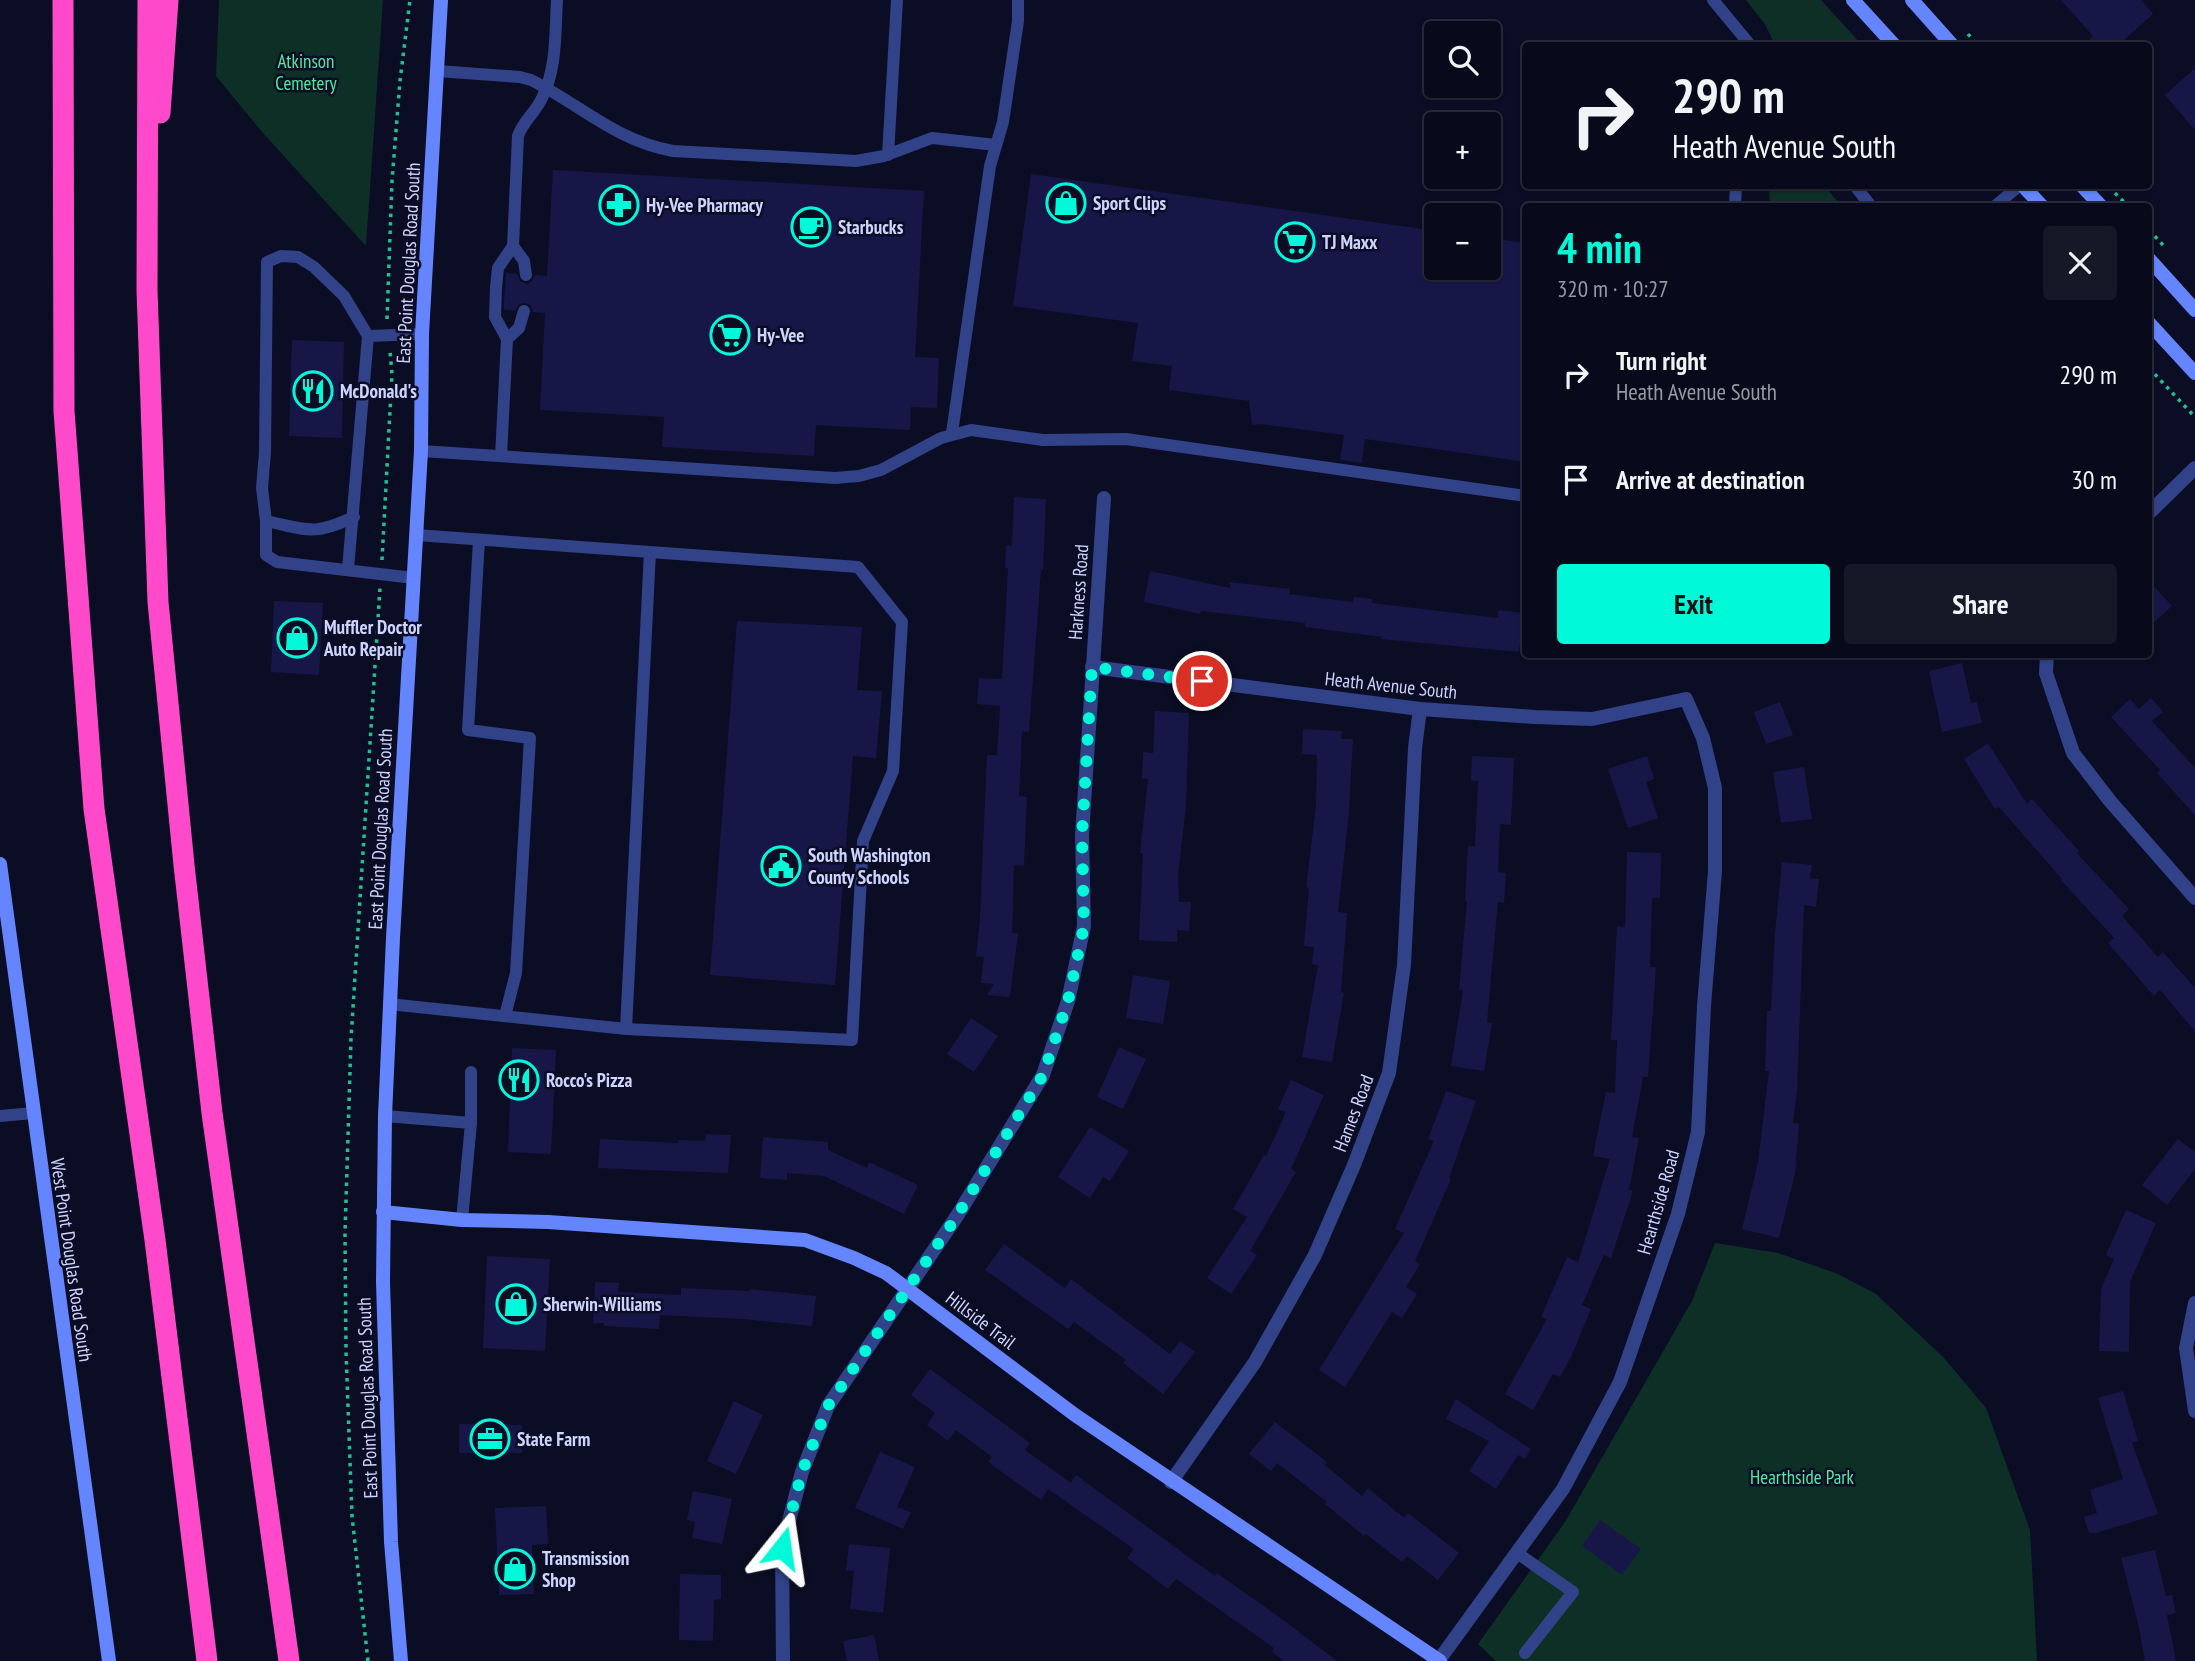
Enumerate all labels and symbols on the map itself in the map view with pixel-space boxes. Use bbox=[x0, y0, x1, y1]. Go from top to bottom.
park label: Atkinson Cemetery bbox=[275, 49, 338, 95]
street label: East Point Douglas Road South bbox=[391, 162, 425, 364]
shop icon: Sport Clips bbox=[1045, 182, 1087, 224]
pharmacy icon: Hy-Vee Pharmacy bbox=[598, 184, 640, 226]
place label: Sport Clips bbox=[1093, 191, 1167, 215]
place label: Hy-Vee Pharmacy bbox=[646, 193, 763, 217]
cafe icon: Starbucks bbox=[790, 206, 832, 248]
place label: Starbucks bbox=[838, 215, 904, 239]
supermarket icon: TJ Maxx bbox=[1274, 221, 1316, 263]
place label: TJ Maxx bbox=[1322, 230, 1378, 254]
supermarket icon: Hy-Vee bbox=[709, 314, 751, 356]
place label: Hy-Vee bbox=[757, 323, 805, 347]
restaurant icon: McDonald's bbox=[292, 370, 334, 412]
place label: McDonald's bbox=[340, 379, 417, 403]
street label: Harkness Road bbox=[1063, 543, 1093, 641]
place label: Muffler Doctor Auto Repair bbox=[323, 615, 422, 661]
shop icon: Muffler Doctor Auto Repair bbox=[276, 617, 318, 659]
pin bbox=[1172, 651, 1232, 711]
street label: Heath Avenue South bbox=[1324, 666, 1458, 704]
street label: East Point Douglas Road South bbox=[363, 728, 397, 930]
place label: South Washington County Schools bbox=[808, 843, 930, 889]
public building icon: South Washington County Schools bbox=[760, 845, 802, 887]
restaurant icon: Rocco's Pizza bbox=[498, 1059, 540, 1101]
place label: Rocco's Pizza bbox=[546, 1068, 633, 1092]
street label: Hames Road bbox=[1327, 1071, 1379, 1155]
street label: Hearthside Road bbox=[1632, 1147, 1684, 1257]
street label: West Point Douglas Road South bbox=[46, 1157, 98, 1363]
shop icon: Sherwin-Williams bbox=[495, 1283, 537, 1325]
street label: Hillside Trail bbox=[941, 1286, 1021, 1354]
place label: Sherwin-Williams bbox=[543, 1292, 662, 1316]
street label: East Point Douglas Road South bbox=[351, 1297, 383, 1499]
office icon: State Farm bbox=[469, 1418, 511, 1460]
place label: State Farm bbox=[517, 1427, 590, 1451]
park label: Hearthside Park bbox=[1750, 1465, 1855, 1489]
position arrow bbox=[745, 1511, 819, 1585]
place label: Transmission Shop bbox=[542, 1546, 629, 1592]
shop icon: Transmission Shop bbox=[494, 1548, 536, 1590]

